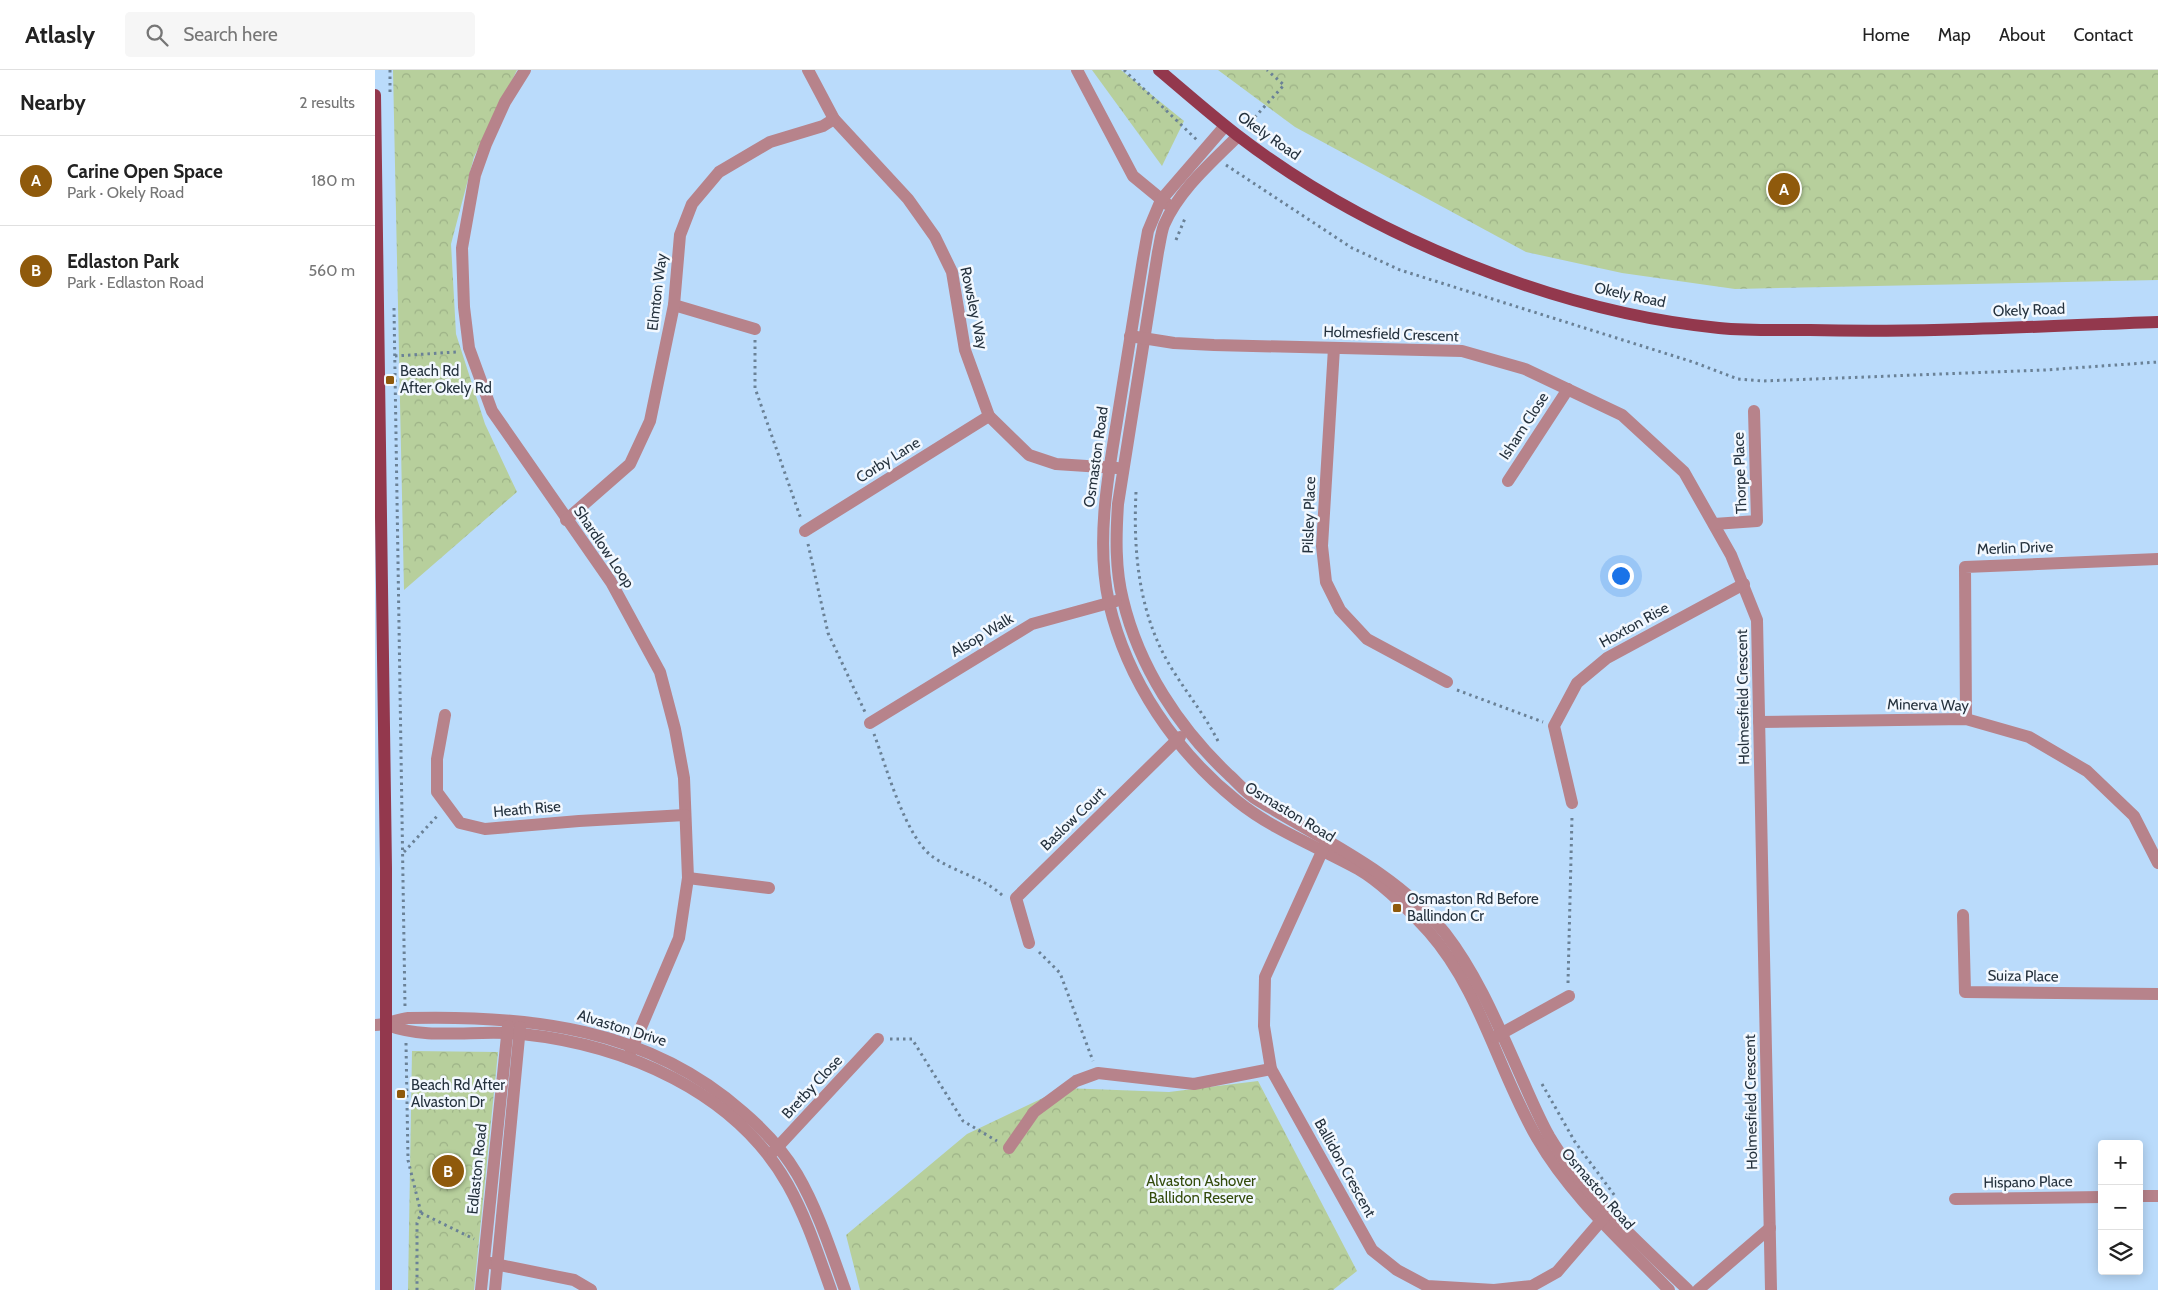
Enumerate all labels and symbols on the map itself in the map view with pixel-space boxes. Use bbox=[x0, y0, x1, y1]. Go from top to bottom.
street label: Okely Road bbox=[1234, 108, 1304, 164]
pin: A bbox=[1768, 170, 1800, 208]
street label: Elmton Way bbox=[643, 252, 671, 332]
street label: Rowsley Way bbox=[956, 265, 992, 351]
street label: Okely Road bbox=[1593, 279, 1667, 311]
street label: Okely Road bbox=[1992, 300, 2066, 320]
street label: Holmesfield Crescent bbox=[1323, 323, 1459, 345]
place label: Beach Rd After Okely Rd bbox=[400, 362, 492, 397]
marker: Beach Rd After Okely Rd bbox=[384, 374, 396, 386]
street label: Isham Close bbox=[1496, 389, 1553, 463]
street label: Osmaston Road bbox=[1080, 405, 1112, 509]
street label: Thorpe Place bbox=[1730, 431, 1750, 514]
street label: Corby Lane bbox=[853, 433, 924, 487]
street label: Pilsley Place bbox=[1299, 476, 1319, 554]
street label: Shardlow Loop bbox=[570, 503, 638, 591]
street label: Merlin Drive bbox=[1976, 538, 2054, 558]
your location bbox=[1608, 563, 1634, 589]
street label: Hoxton Rise bbox=[1596, 598, 1672, 651]
street label: Alsop Walk bbox=[947, 609, 1017, 661]
street label: Holmesfield Crescent bbox=[1733, 629, 1753, 765]
street label: Minerva Way bbox=[1887, 695, 1970, 715]
street label: Osmaston Road bbox=[1242, 778, 1338, 846]
street label: Baslow Court bbox=[1037, 784, 1109, 854]
street label: Heath Rise bbox=[493, 797, 562, 821]
place label: Osmaston Rd Before Ballindon Cr bbox=[1407, 890, 1539, 925]
marker: Osmaston Rd Before Ballindon Cr bbox=[1391, 902, 1403, 914]
street label: Suiza Place bbox=[1987, 966, 2059, 986]
street label: Alvaston Drive bbox=[575, 1006, 669, 1050]
street label: Holmesfield Crescent bbox=[1741, 1034, 1761, 1170]
street label: Bretby Close bbox=[778, 1051, 846, 1122]
place label: Beach Rd After Alvaston Dr bbox=[411, 1076, 505, 1111]
marker: Beach Rd After Alvaston Dr bbox=[395, 1088, 407, 1100]
street label: Ballidon Crescent bbox=[1310, 1116, 1380, 1220]
street label: Edlaston Road bbox=[463, 1123, 491, 1215]
street label: Osmaston Road bbox=[1558, 1145, 1638, 1233]
pin: B bbox=[432, 1152, 464, 1190]
park label: Alvaston Ashover Ballidon Reserve bbox=[1146, 1172, 1256, 1207]
street label: Hispano Place bbox=[1983, 1172, 2073, 1192]

